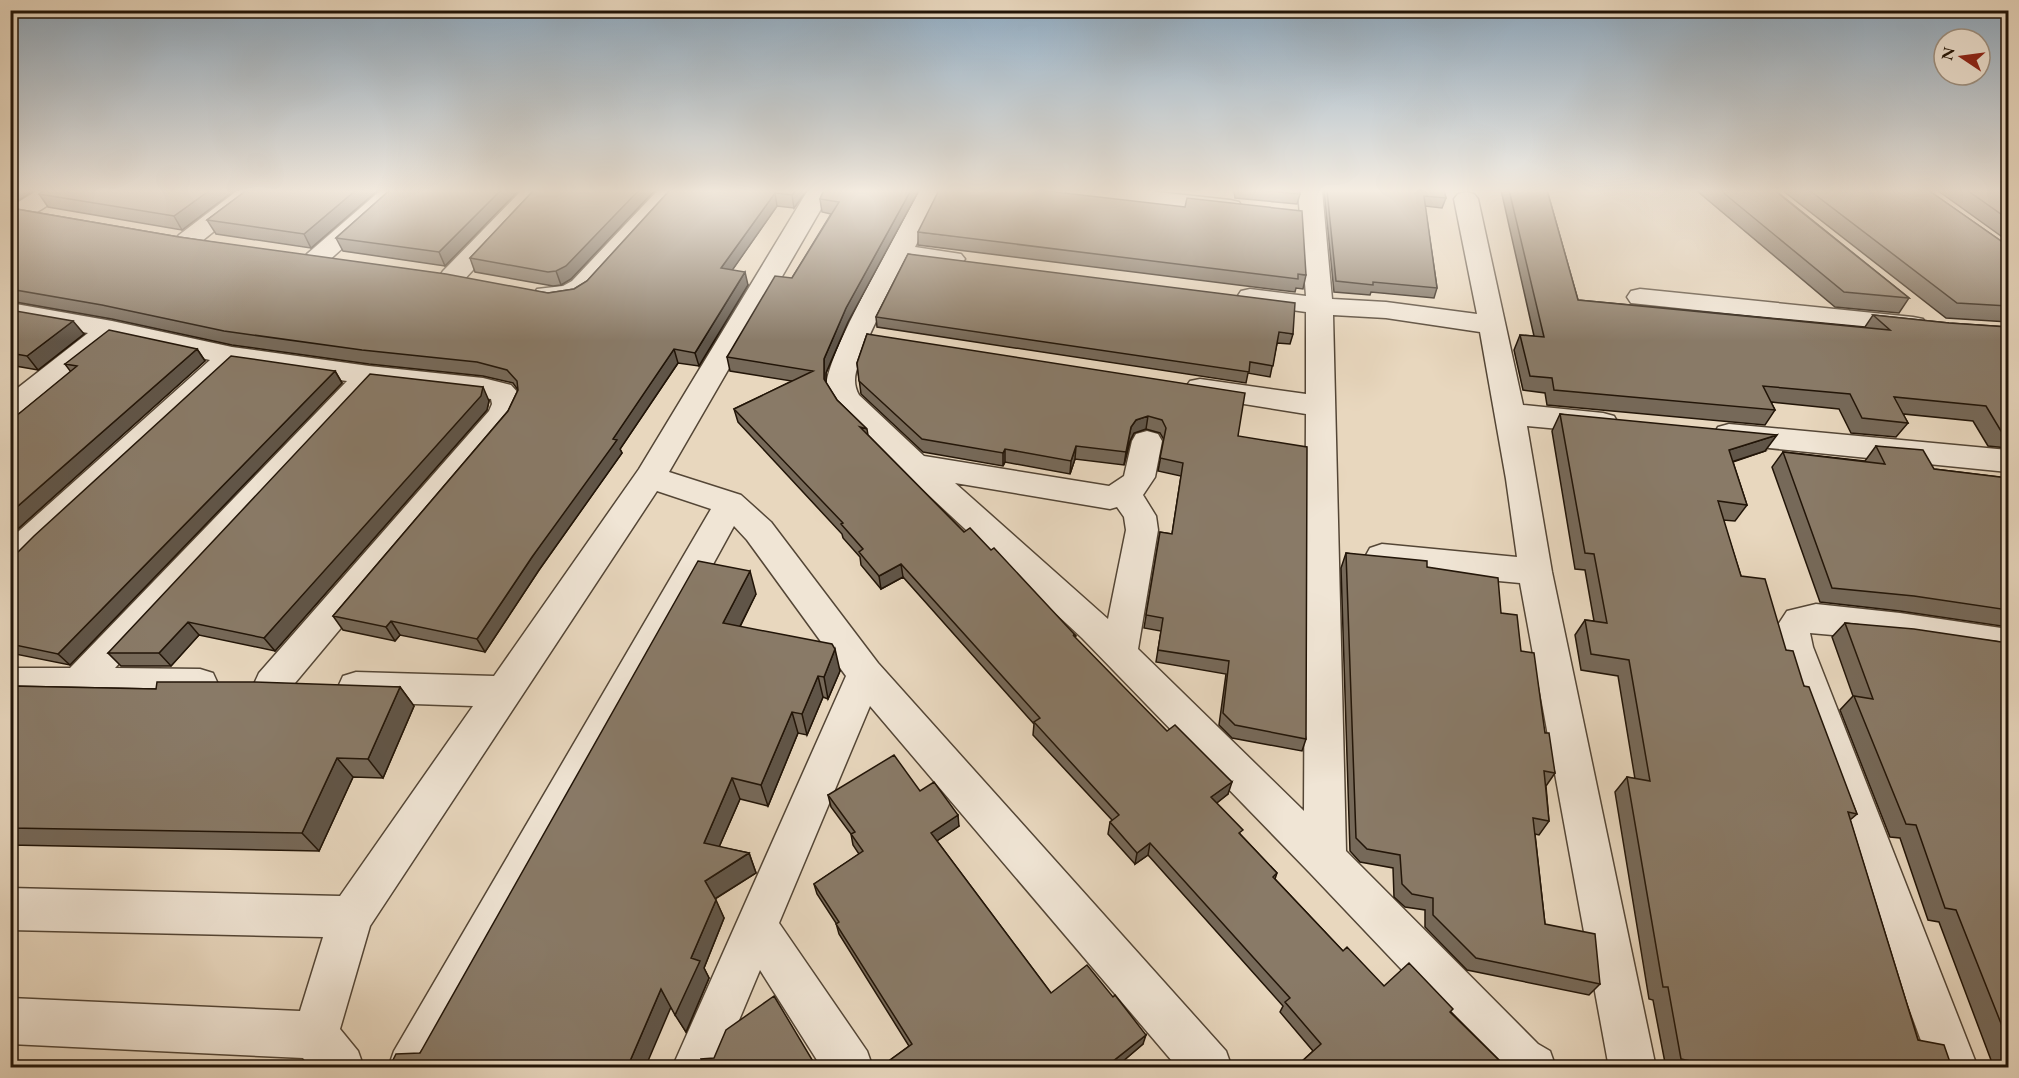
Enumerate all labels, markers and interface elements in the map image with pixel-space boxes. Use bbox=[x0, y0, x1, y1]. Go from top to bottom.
north arrow bbox=[1932, 27, 1992, 87]
text: N bbox=[1936, 45, 1960, 62]

